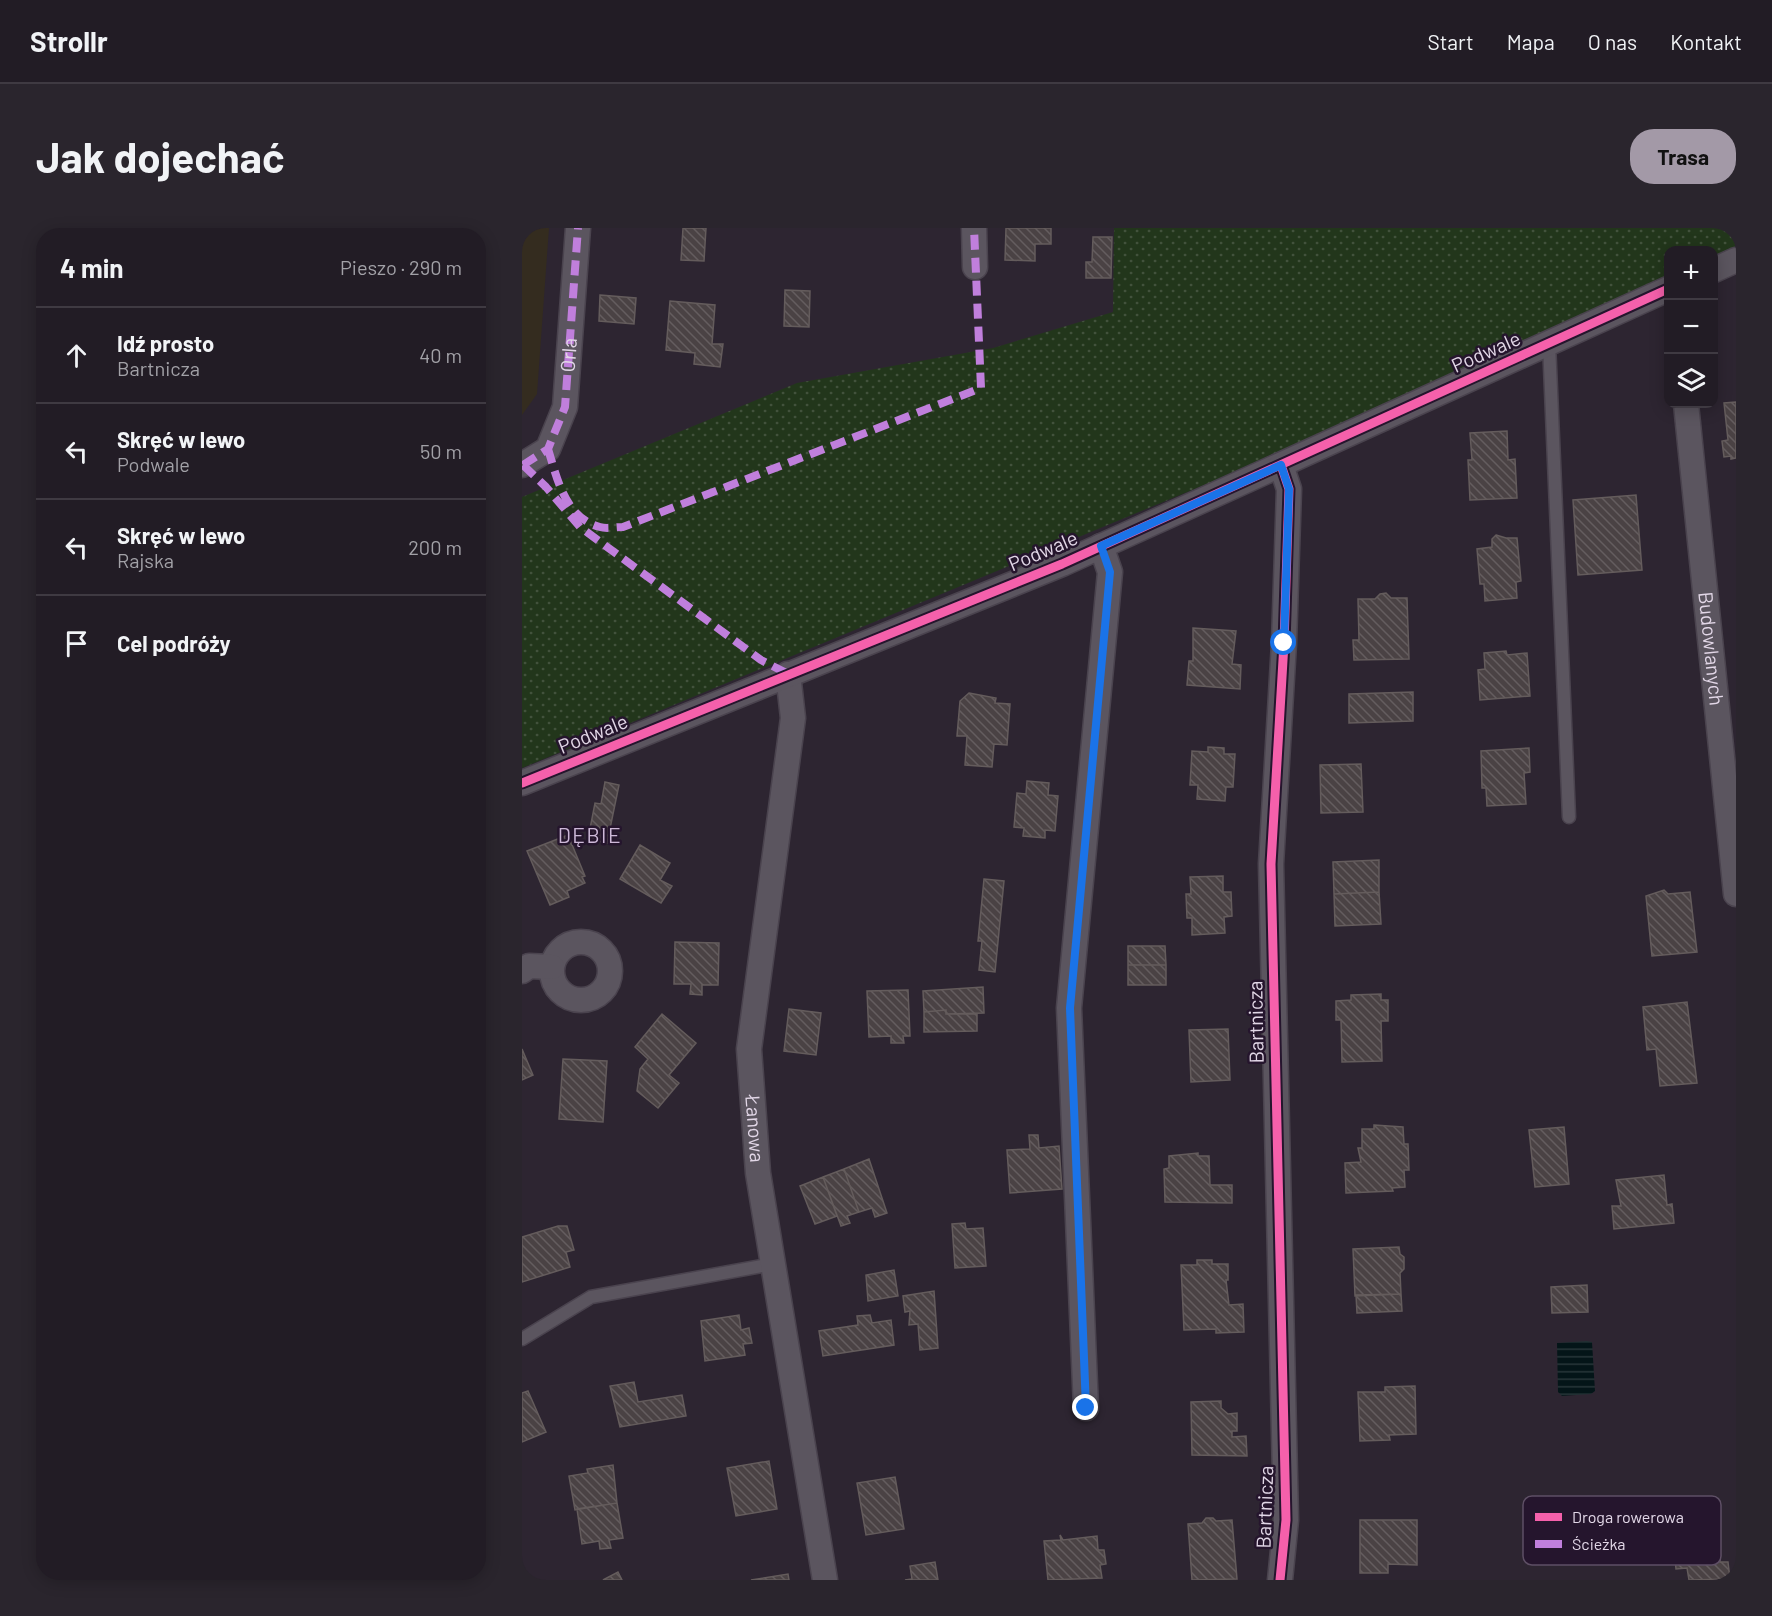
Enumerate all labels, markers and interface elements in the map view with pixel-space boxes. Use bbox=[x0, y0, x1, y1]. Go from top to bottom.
text: Strollr bbox=[30, 24, 108, 58]
text: Start bbox=[1427, 29, 1474, 54]
text: Mapa bbox=[1507, 29, 1555, 54]
text: O nas bbox=[1588, 29, 1637, 54]
text: Kontakt bbox=[1670, 29, 1742, 54]
button: Trasa bbox=[1630, 129, 1736, 184]
text: Jak dojechać bbox=[36, 131, 284, 181]
map controls bbox=[1664, 246, 1718, 408]
button: + bbox=[1664, 246, 1718, 300]
text: 4 min bbox=[60, 252, 124, 283]
text: Pieszo · 290 m bbox=[340, 255, 462, 279]
button: − bbox=[1664, 300, 1718, 354]
street label: Podwale bbox=[1447, 325, 1524, 377]
text: Idź prosto bbox=[117, 330, 214, 356]
street label: Orla bbox=[555, 337, 581, 373]
icon: ahead bbox=[60, 339, 93, 372]
text: 40 m bbox=[419, 343, 462, 367]
button: layers bbox=[1664, 354, 1718, 408]
text: Bartnicza bbox=[117, 356, 200, 380]
text: Skręć w lewo bbox=[117, 426, 245, 452]
icon: left bbox=[60, 435, 93, 468]
text: 50 m bbox=[420, 439, 462, 463]
text: Podwale bbox=[117, 452, 190, 476]
text: Skręć w lewo bbox=[117, 522, 245, 548]
street label: Podwale bbox=[1004, 525, 1081, 575]
icon: left bbox=[60, 531, 93, 564]
text: 200 m bbox=[408, 535, 462, 559]
text: Rajska bbox=[117, 548, 174, 572]
street label: Budowlanych bbox=[1694, 591, 1730, 707]
icon: arrive bbox=[60, 627, 93, 660]
route start bbox=[1270, 629, 1296, 655]
text: Cel podróży bbox=[117, 630, 231, 656]
street label: Podwale bbox=[554, 708, 631, 758]
district label: DĘBIE bbox=[558, 822, 622, 847]
street label: Bartnicza bbox=[1242, 980, 1268, 1064]
street label: Łanowa bbox=[741, 1093, 770, 1163]
route end bbox=[1072, 1394, 1098, 1420]
street label: Bartnicza bbox=[1251, 1465, 1277, 1549]
legend bbox=[1523, 1496, 1721, 1565]
text: Droga rowerowa bbox=[1572, 1507, 1684, 1526]
text: Ścieżka bbox=[1572, 1534, 1625, 1553]

